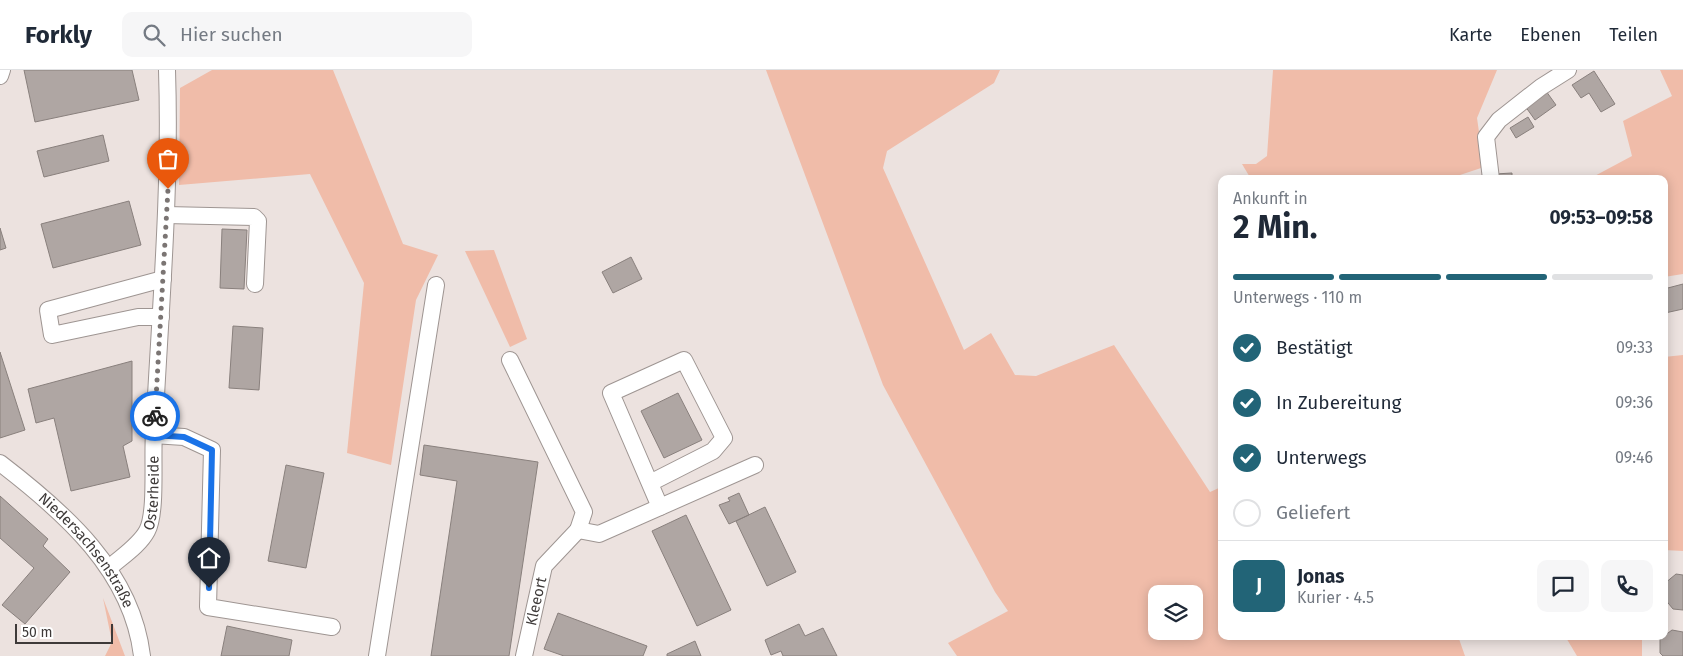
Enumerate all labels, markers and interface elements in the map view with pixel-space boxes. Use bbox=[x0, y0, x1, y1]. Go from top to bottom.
search box bbox=[122, 12, 472, 57]
text: Forkly bbox=[25, 21, 92, 49]
icon: search bbox=[140, 21, 168, 49]
text: Hier suchen bbox=[180, 23, 283, 46]
text: Karte bbox=[1449, 24, 1492, 46]
text: Ebenen bbox=[1520, 24, 1581, 46]
text: Teilen bbox=[1609, 24, 1658, 46]
pin bbox=[147, 138, 189, 189]
icon: bag bbox=[154, 145, 182, 173]
text: Ankunft in bbox=[1233, 189, 1308, 208]
text: 09:53–09:58 bbox=[1549, 206, 1653, 229]
text: 2 Min. bbox=[1233, 208, 1317, 246]
text: Unterwegs · 110 m bbox=[1233, 288, 1362, 307]
icon: check bbox=[1233, 334, 1261, 362]
text: Bestätigt bbox=[1276, 336, 1353, 359]
text: 09:33 bbox=[1616, 338, 1653, 357]
icon: check bbox=[1233, 389, 1261, 417]
courier bbox=[130, 391, 180, 441]
text: In Zubereitung bbox=[1276, 391, 1401, 414]
text: 09:36 bbox=[1615, 393, 1653, 412]
icon: bike bbox=[141, 402, 169, 430]
icon: check bbox=[1233, 444, 1261, 472]
text: Unterwegs bbox=[1276, 446, 1367, 469]
text: 09:46 bbox=[1615, 448, 1653, 467]
street label: Osterheide bbox=[139, 455, 163, 533]
street label: Niedersachsenstraße bbox=[35, 489, 137, 611]
text: Geliefert bbox=[1276, 501, 1350, 524]
pin bbox=[188, 537, 230, 588]
icon: home bbox=[195, 544, 223, 572]
button: chat bbox=[1537, 560, 1589, 612]
button: phone bbox=[1601, 560, 1653, 612]
text: Jonas bbox=[1297, 565, 1344, 588]
text: J bbox=[1256, 574, 1262, 597]
street label: Kleeort bbox=[522, 575, 550, 627]
map controls bbox=[1148, 585, 1203, 640]
button: layers bbox=[1148, 585, 1203, 640]
text: Kurier · 4.5 bbox=[1297, 588, 1374, 607]
scale bar bbox=[15, 621, 112, 644]
text: 50 m bbox=[22, 624, 53, 641]

